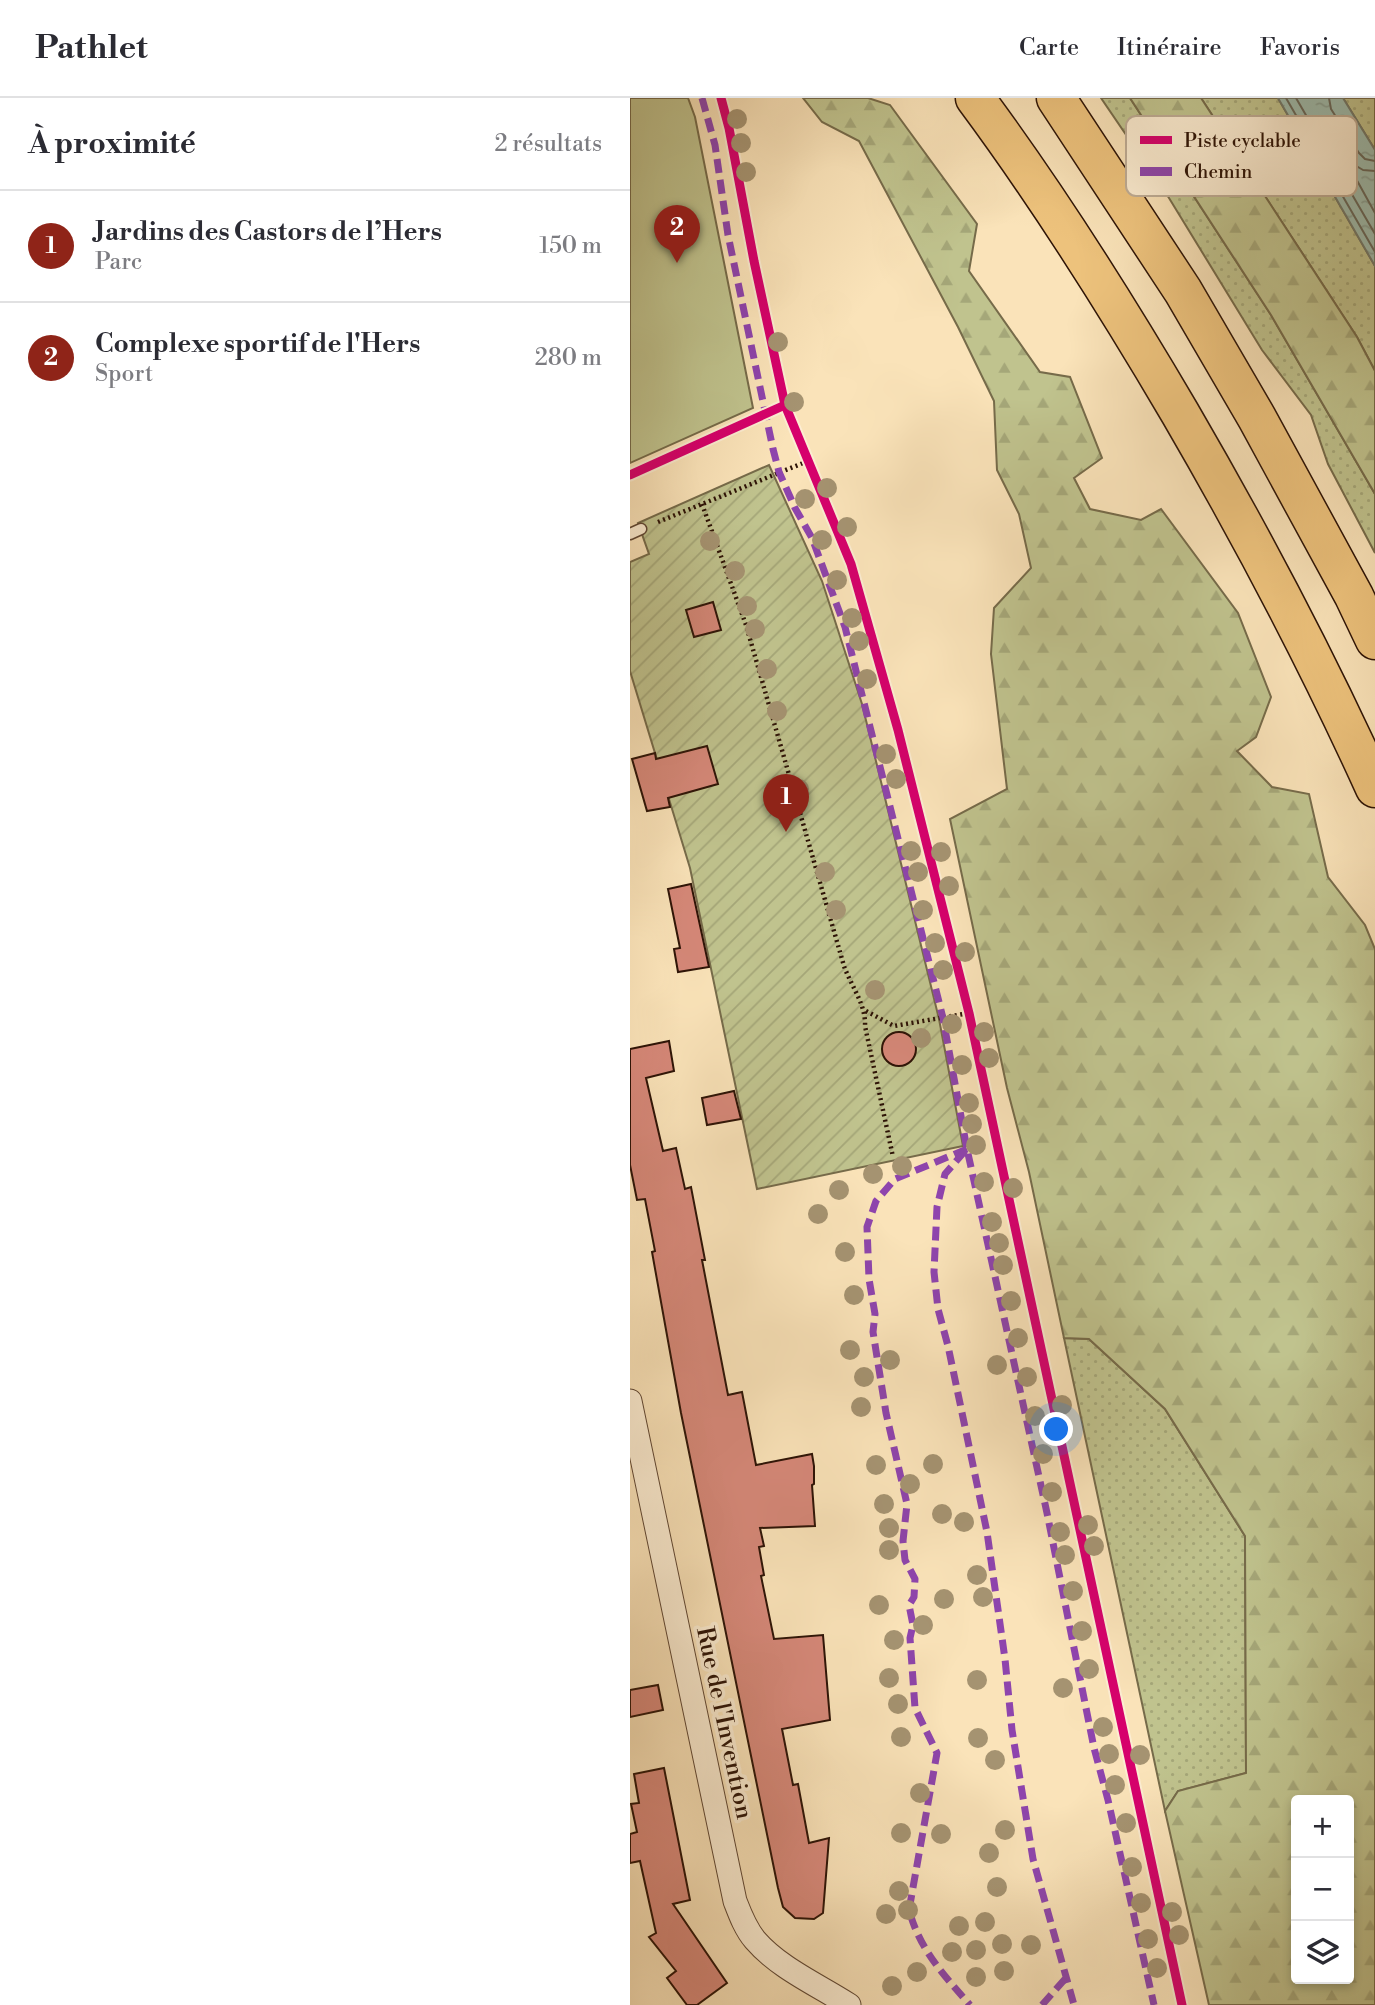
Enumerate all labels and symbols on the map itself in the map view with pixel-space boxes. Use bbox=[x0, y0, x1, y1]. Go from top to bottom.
legend bbox=[1126, 116, 1357, 196]
text: Piste cyclable bbox=[1184, 129, 1301, 153]
text: Chemin bbox=[1184, 160, 1252, 184]
pin: 2 bbox=[654, 205, 700, 263]
pin: 1 bbox=[763, 774, 809, 832]
your location bbox=[1039, 1412, 1073, 1446]
street label: Rue de l'Invention bbox=[689, 1624, 759, 1822]

